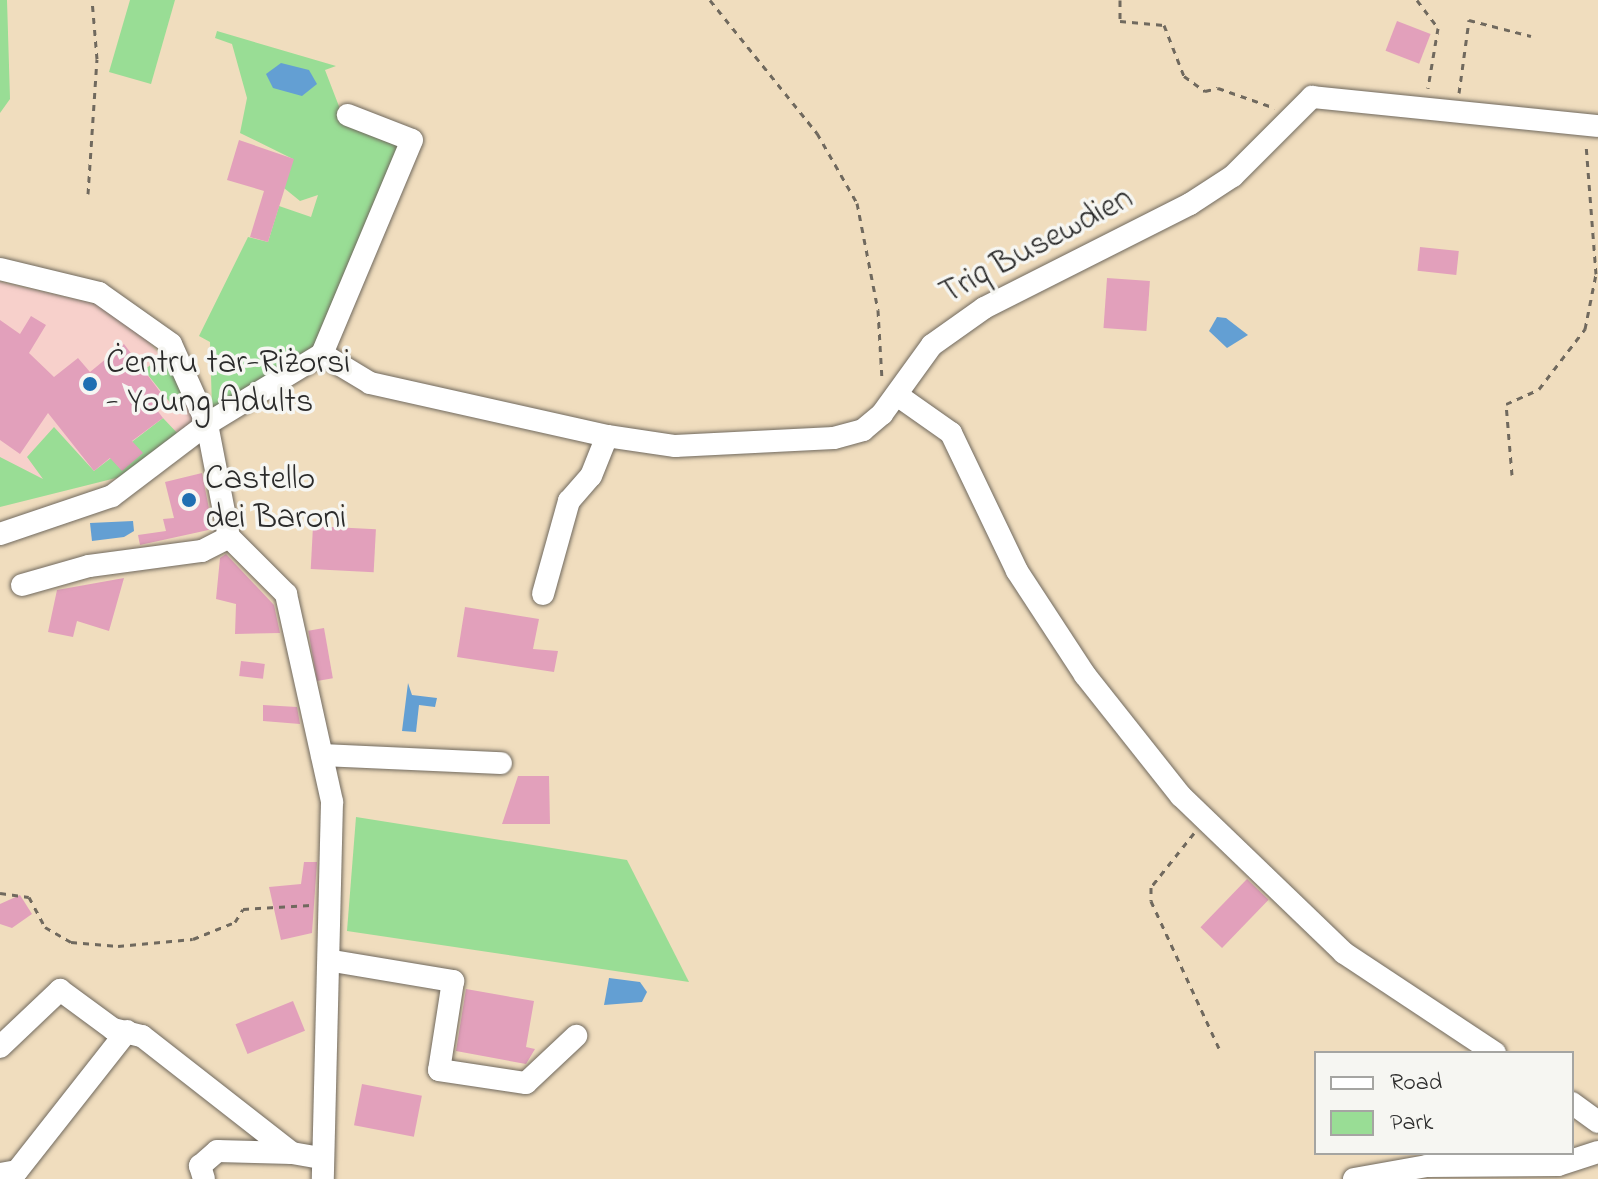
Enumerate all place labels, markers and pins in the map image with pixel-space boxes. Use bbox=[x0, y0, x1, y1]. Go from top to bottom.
place label: Ċentru tar-Riżorsi - Young Adults bbox=[106, 344, 350, 424]
marker: Ċentru tar-Riżorsi - Young Adults bbox=[81, 375, 99, 393]
place label: Castello dei Baroni bbox=[205, 460, 346, 540]
marker: Castello dei Baroni bbox=[180, 491, 198, 509]

